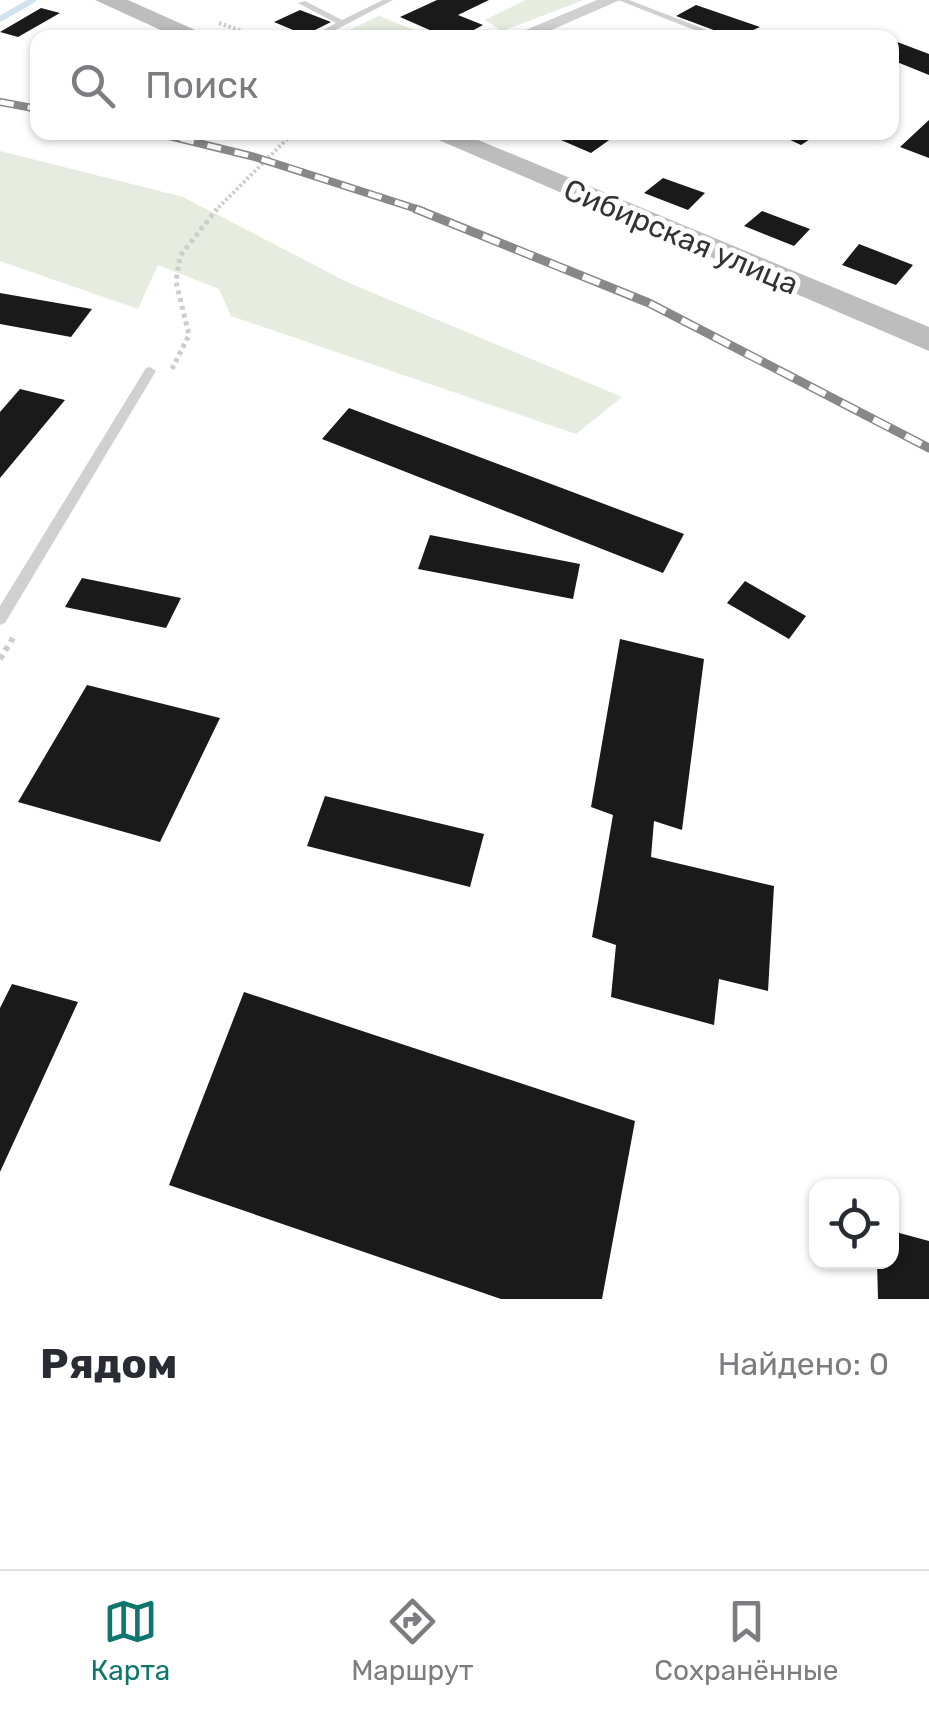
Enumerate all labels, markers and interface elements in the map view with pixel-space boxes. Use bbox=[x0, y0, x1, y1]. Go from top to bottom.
search box bbox=[30, 30, 899, 140]
icon: search bbox=[65, 58, 120, 113]
text: Поиск bbox=[145, 62, 258, 108]
street label: Сибирская улица bbox=[558, 171, 804, 303]
map controls bbox=[809, 1179, 899, 1269]
button: locate bbox=[809, 1179, 899, 1269]
text: Рядом bbox=[40, 1339, 177, 1389]
text: Найдено: 0 bbox=[718, 1345, 889, 1383]
tab: Карта bbox=[90, 1594, 170, 1687]
tab: Маршрут bbox=[351, 1594, 473, 1687]
tab: Сохранённые bbox=[654, 1594, 839, 1687]

